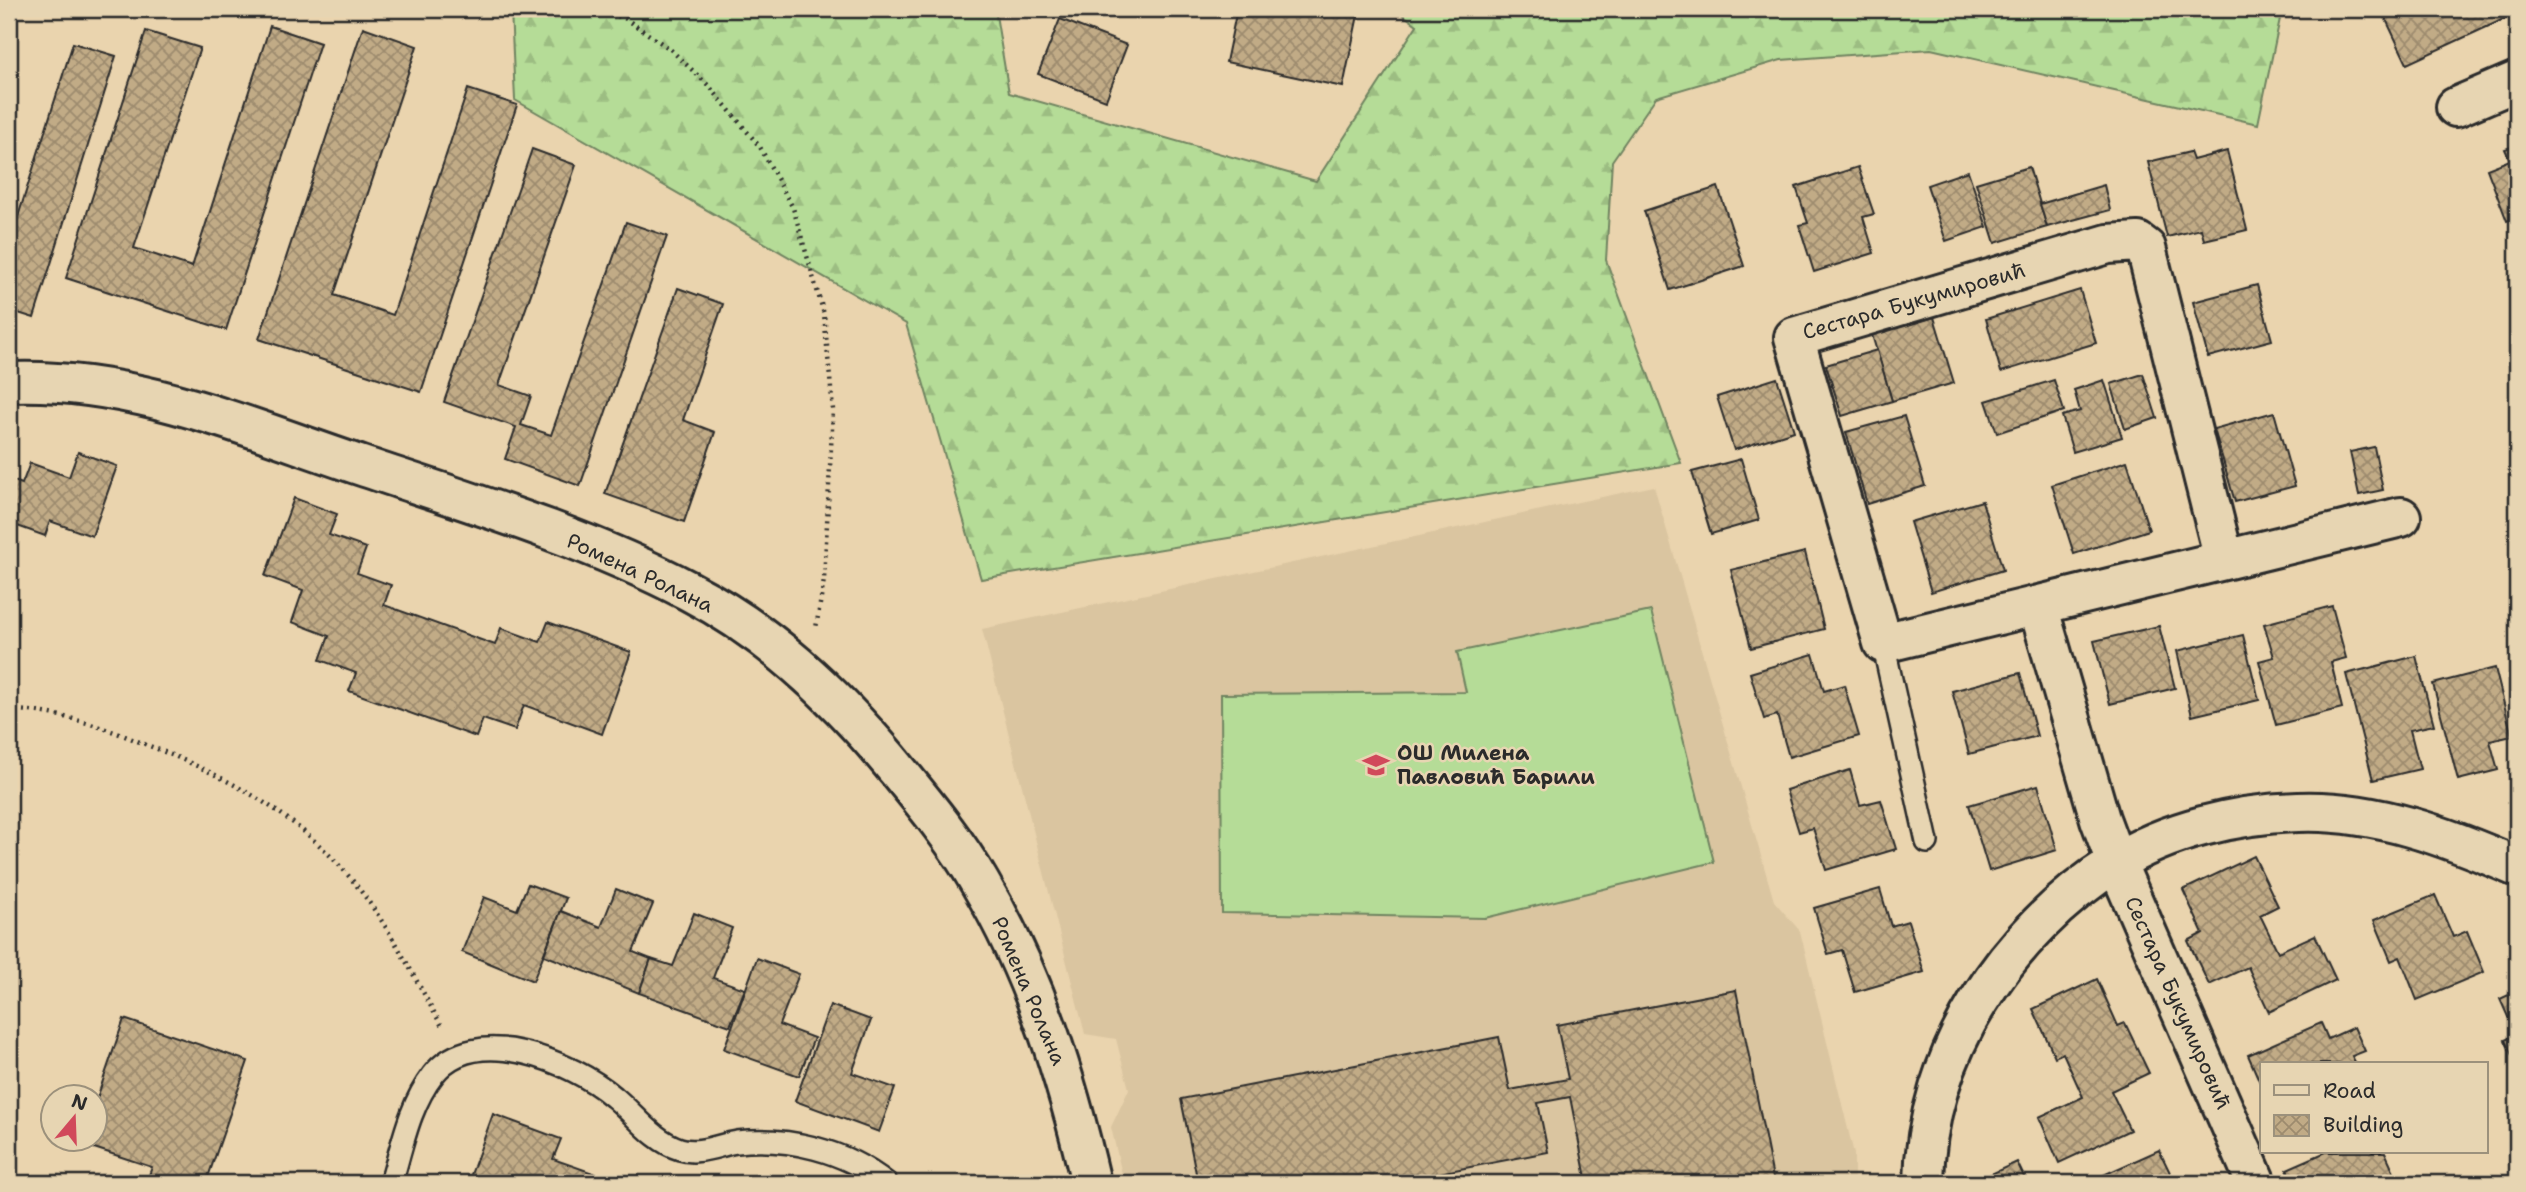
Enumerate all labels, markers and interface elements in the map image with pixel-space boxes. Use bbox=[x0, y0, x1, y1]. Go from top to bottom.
street label: Сестара Букумировић bbox=[1799, 256, 2029, 346]
street label: Ромена Ролана bbox=[562, 527, 718, 619]
place label: ОШ Милена Павловић Барили bbox=[1397, 739, 1595, 791]
school or university icon: ОШ Милена Павловић Барили bbox=[1361, 750, 1391, 780]
street label: Сестара Букумировић bbox=[2118, 892, 2238, 1114]
street label: Ромена Ролана bbox=[985, 912, 1073, 1070]
legend bbox=[2260, 1062, 2488, 1154]
text: Road bbox=[2323, 1077, 2376, 1105]
north arrow bbox=[38, 1084, 108, 1154]
text: N bbox=[68, 1088, 91, 1117]
text: Building bbox=[2323, 1111, 2403, 1139]

